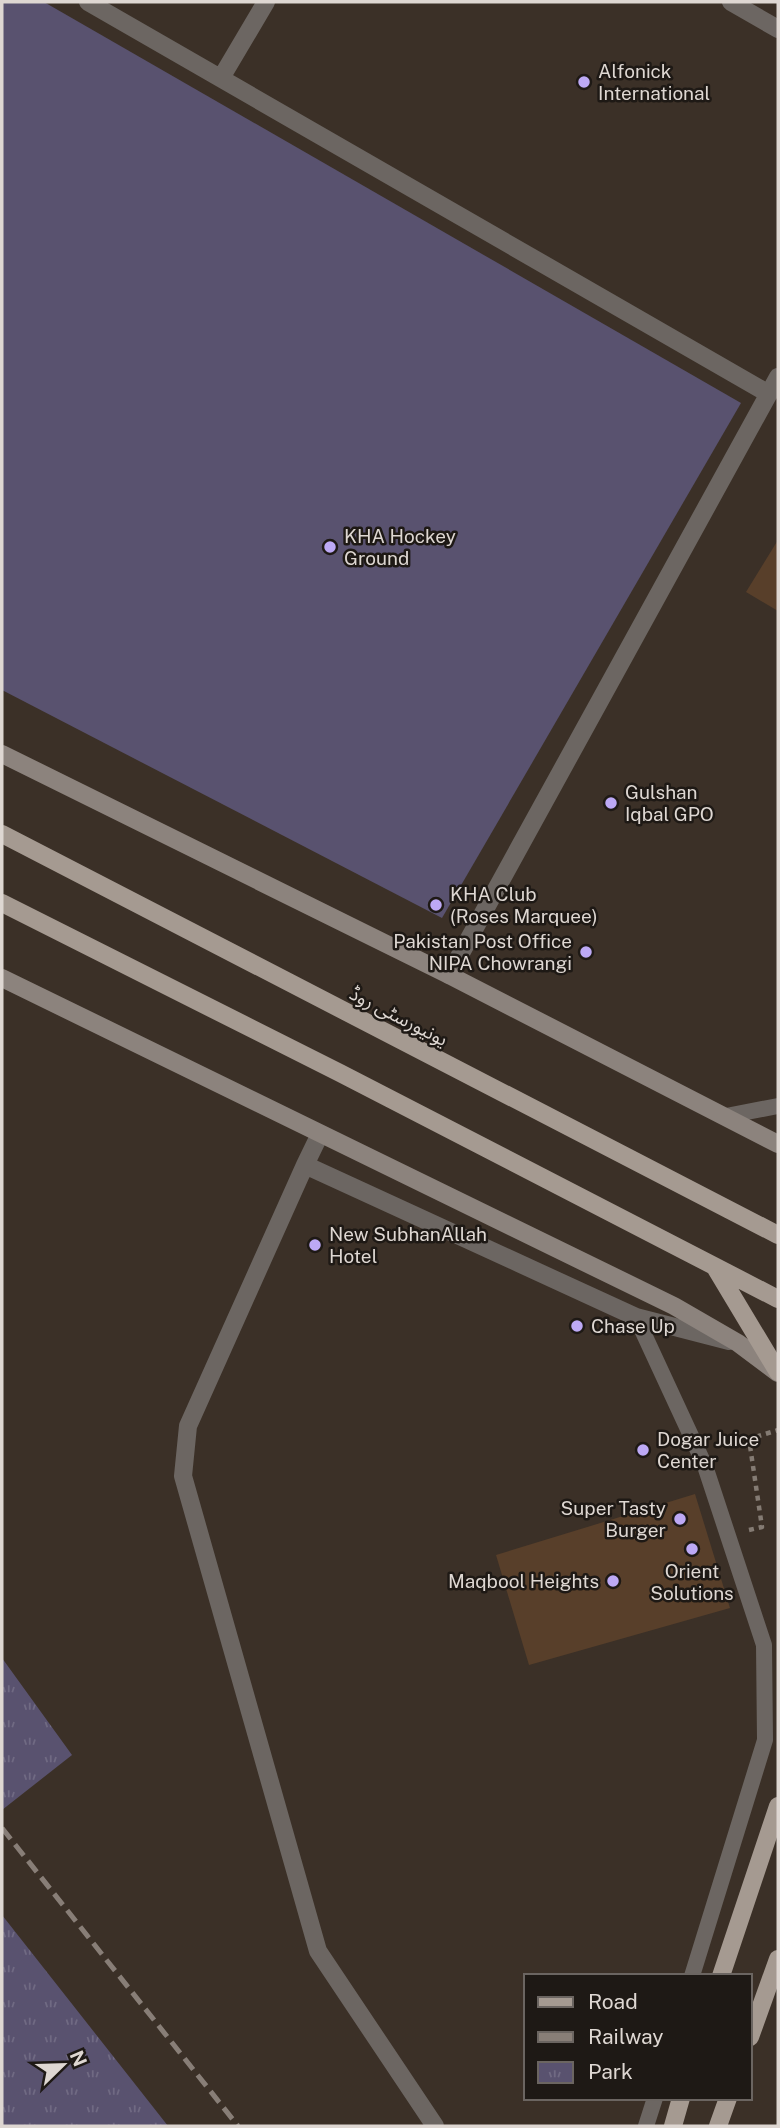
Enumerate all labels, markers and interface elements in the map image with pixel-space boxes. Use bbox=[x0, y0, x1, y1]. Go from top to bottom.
place label: Alfonick International bbox=[598, 60, 710, 104]
marker: Alfonick International bbox=[576, 74, 592, 90]
place label: KHA Hockey Ground bbox=[344, 525, 456, 569]
marker: KHA Hockey Ground bbox=[322, 539, 338, 555]
place label: Gulshan Iqbal GPO bbox=[625, 781, 714, 825]
marker: Gulshan Iqbal GPO bbox=[603, 795, 619, 811]
place label: KHA Club (Roses Marquee) bbox=[450, 883, 598, 927]
marker: KHA Club (Roses Marquee) bbox=[428, 897, 444, 913]
place label: Pakistan Post Office NIPA Chowrangi bbox=[393, 930, 572, 974]
marker: Pakistan Post Office NIPA Chowrangi bbox=[578, 944, 594, 960]
street label: یونیورسٹی روڈ bbox=[346, 982, 452, 1051]
place label: New SubhanAllah Hotel bbox=[329, 1223, 487, 1267]
marker: New SubhanAllah Hotel bbox=[307, 1237, 323, 1253]
place label: Chase Up bbox=[591, 1315, 675, 1337]
marker: Chase Up bbox=[569, 1318, 585, 1334]
place label: Dogar Juice Center bbox=[657, 1428, 759, 1472]
marker: Dogar Juice Center bbox=[635, 1442, 651, 1458]
place label: Super Tasty Burger bbox=[560, 1497, 666, 1541]
marker: Super Tasty Burger bbox=[672, 1511, 688, 1527]
marker: Orient Solutions bbox=[684, 1541, 700, 1557]
place label: Orient Solutions bbox=[650, 1560, 734, 1604]
place label: Maqbool Heights bbox=[448, 1570, 599, 1592]
marker: Maqbool Heights bbox=[605, 1573, 621, 1589]
legend bbox=[524, 1974, 752, 2100]
text: Road bbox=[588, 1989, 638, 2014]
text: Railway bbox=[588, 2024, 664, 2049]
north arrow bbox=[28, 2030, 98, 2100]
text: N bbox=[66, 2047, 92, 2069]
text: Park bbox=[588, 2059, 633, 2084]

